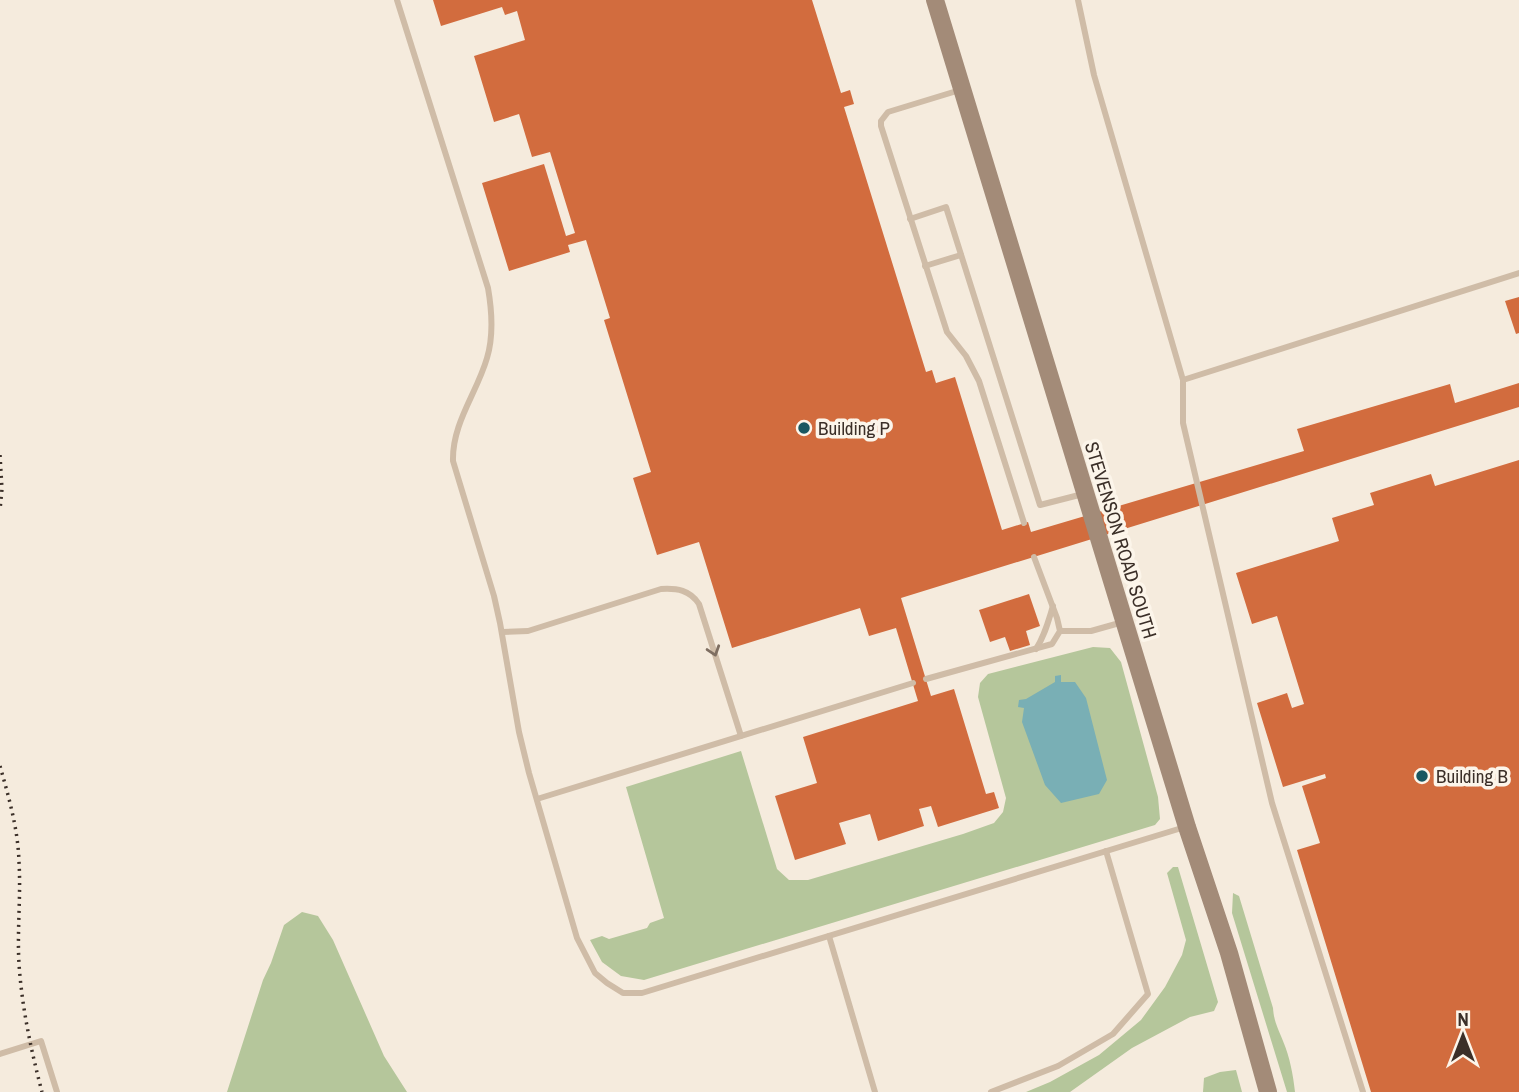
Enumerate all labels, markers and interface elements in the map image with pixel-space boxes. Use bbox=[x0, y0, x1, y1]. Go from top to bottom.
place label: Building P bbox=[818, 415, 890, 441]
marker: Building P bbox=[796, 420, 812, 436]
street label: STEVENSON ROAD SOUTH bbox=[1079, 439, 1163, 641]
one-way arrow bbox=[705, 644, 720, 656]
place label: Building B bbox=[1436, 763, 1508, 789]
marker: Building B bbox=[1414, 768, 1430, 784]
north arrow bbox=[1428, 1001, 1498, 1071]
text: N bbox=[1457, 1006, 1469, 1032]

